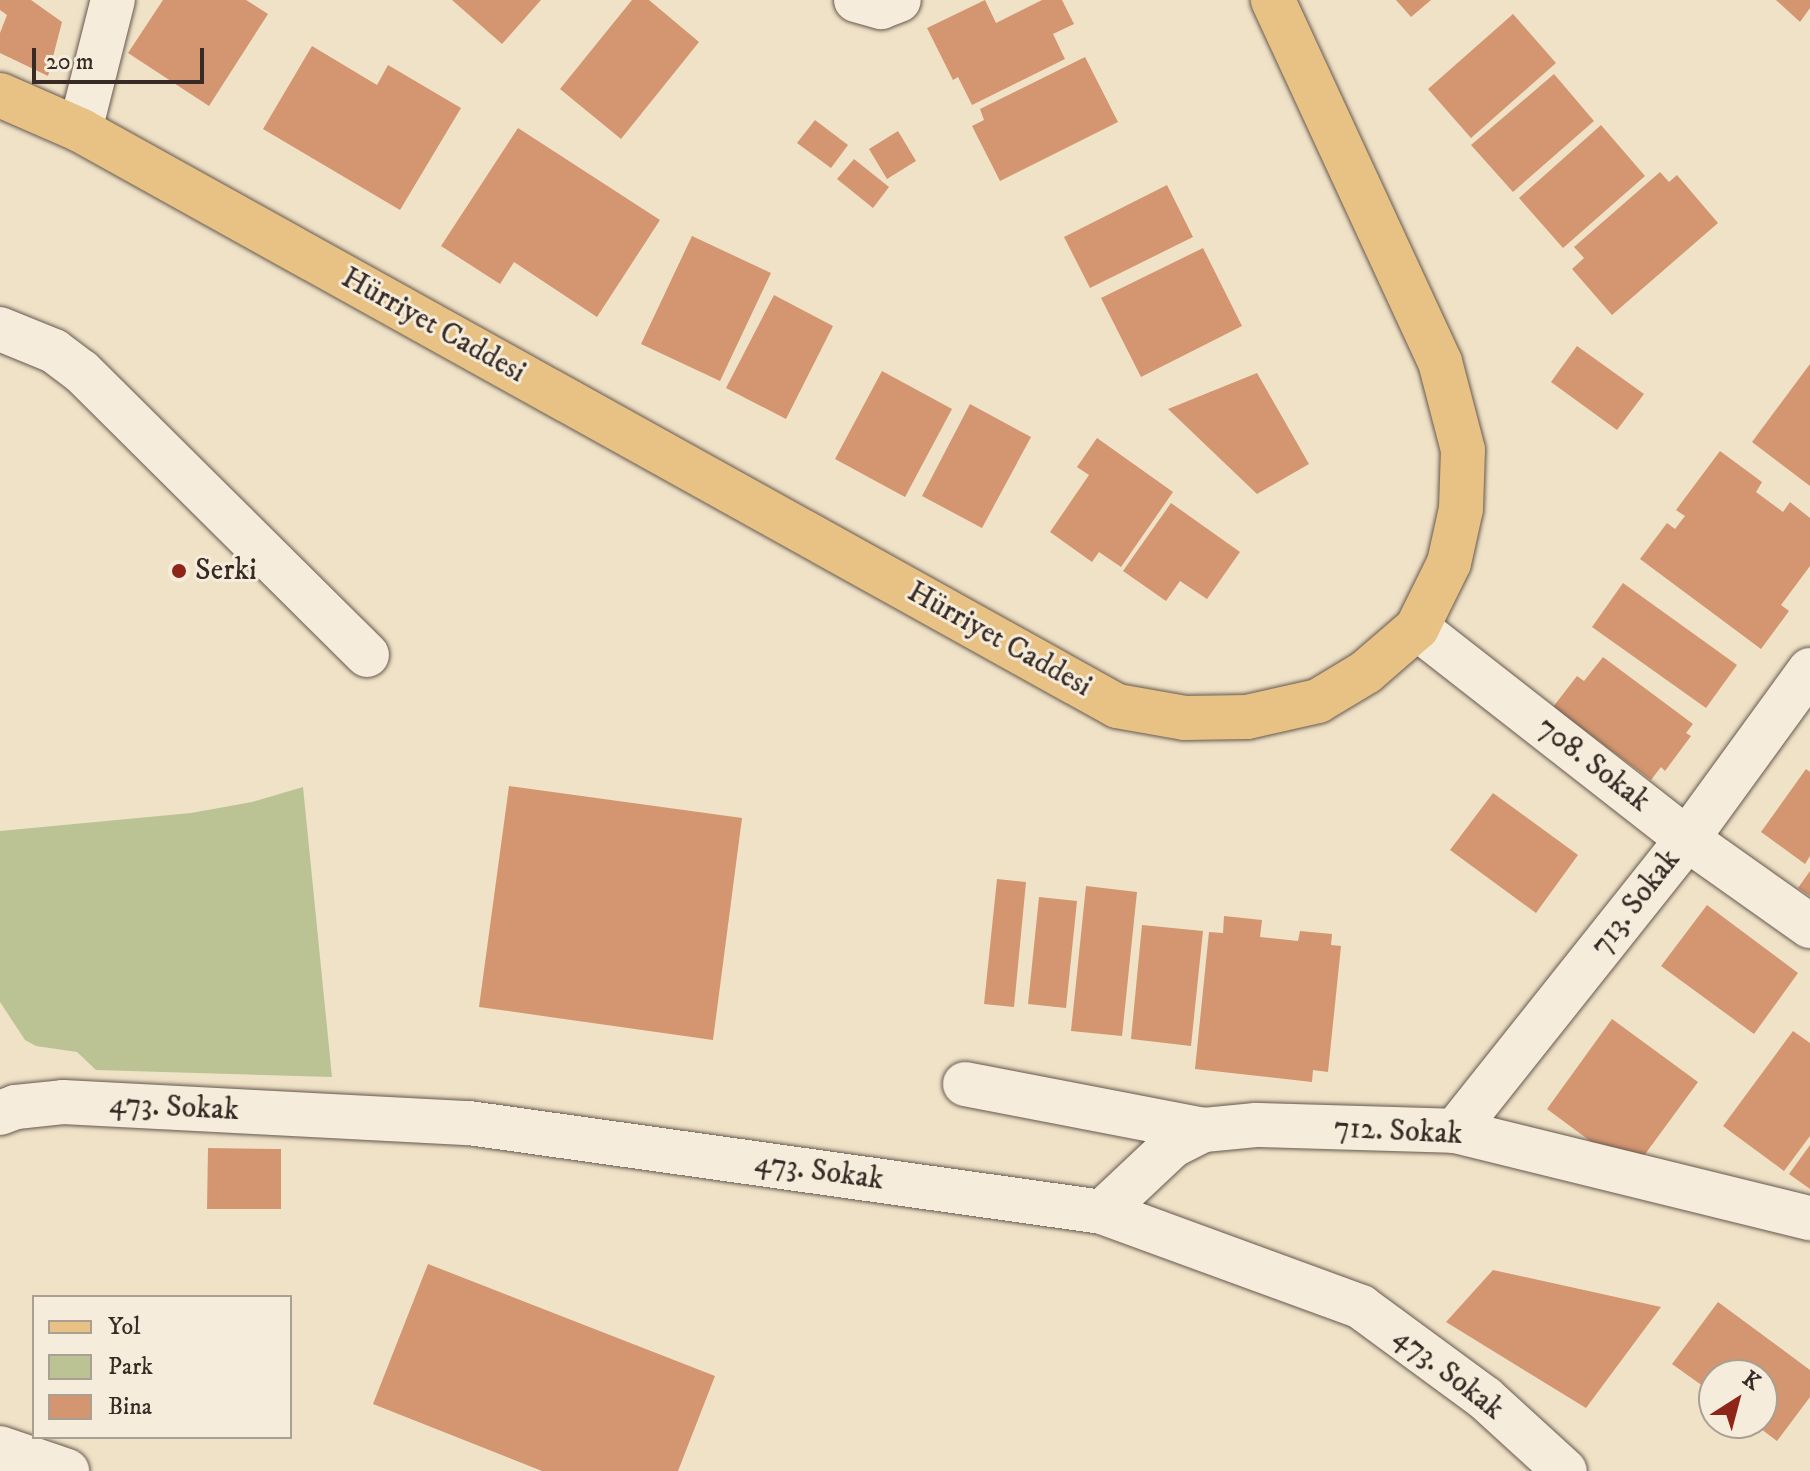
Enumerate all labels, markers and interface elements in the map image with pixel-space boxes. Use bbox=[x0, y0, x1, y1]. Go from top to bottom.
scale bar bbox=[36, 32, 208, 82]
text: 20 m bbox=[46, 47, 94, 77]
street label: Hürriyet Caddesi bbox=[335, 261, 531, 391]
place label: Serki bbox=[195, 553, 257, 589]
marker: Serki bbox=[170, 562, 188, 580]
street label: Hürriyet Caddesi bbox=[901, 575, 1097, 705]
street label: 708. Sokak bbox=[1529, 710, 1657, 820]
street label: 713. Sokak bbox=[1584, 843, 1688, 963]
street label: 473. Sokak bbox=[108, 1087, 240, 1129]
street label: 712. Sokak bbox=[1333, 1111, 1463, 1153]
street label: 473. Sokak bbox=[752, 1145, 886, 1199]
legend bbox=[32, 1295, 292, 1439]
text: Yol bbox=[108, 1312, 140, 1342]
street label: 473. Sokak bbox=[1386, 1320, 1510, 1428]
text: Park bbox=[108, 1352, 153, 1382]
north arrow bbox=[1698, 1359, 1778, 1439]
text: K bbox=[1737, 1365, 1765, 1396]
text: Bina bbox=[108, 1392, 152, 1422]

